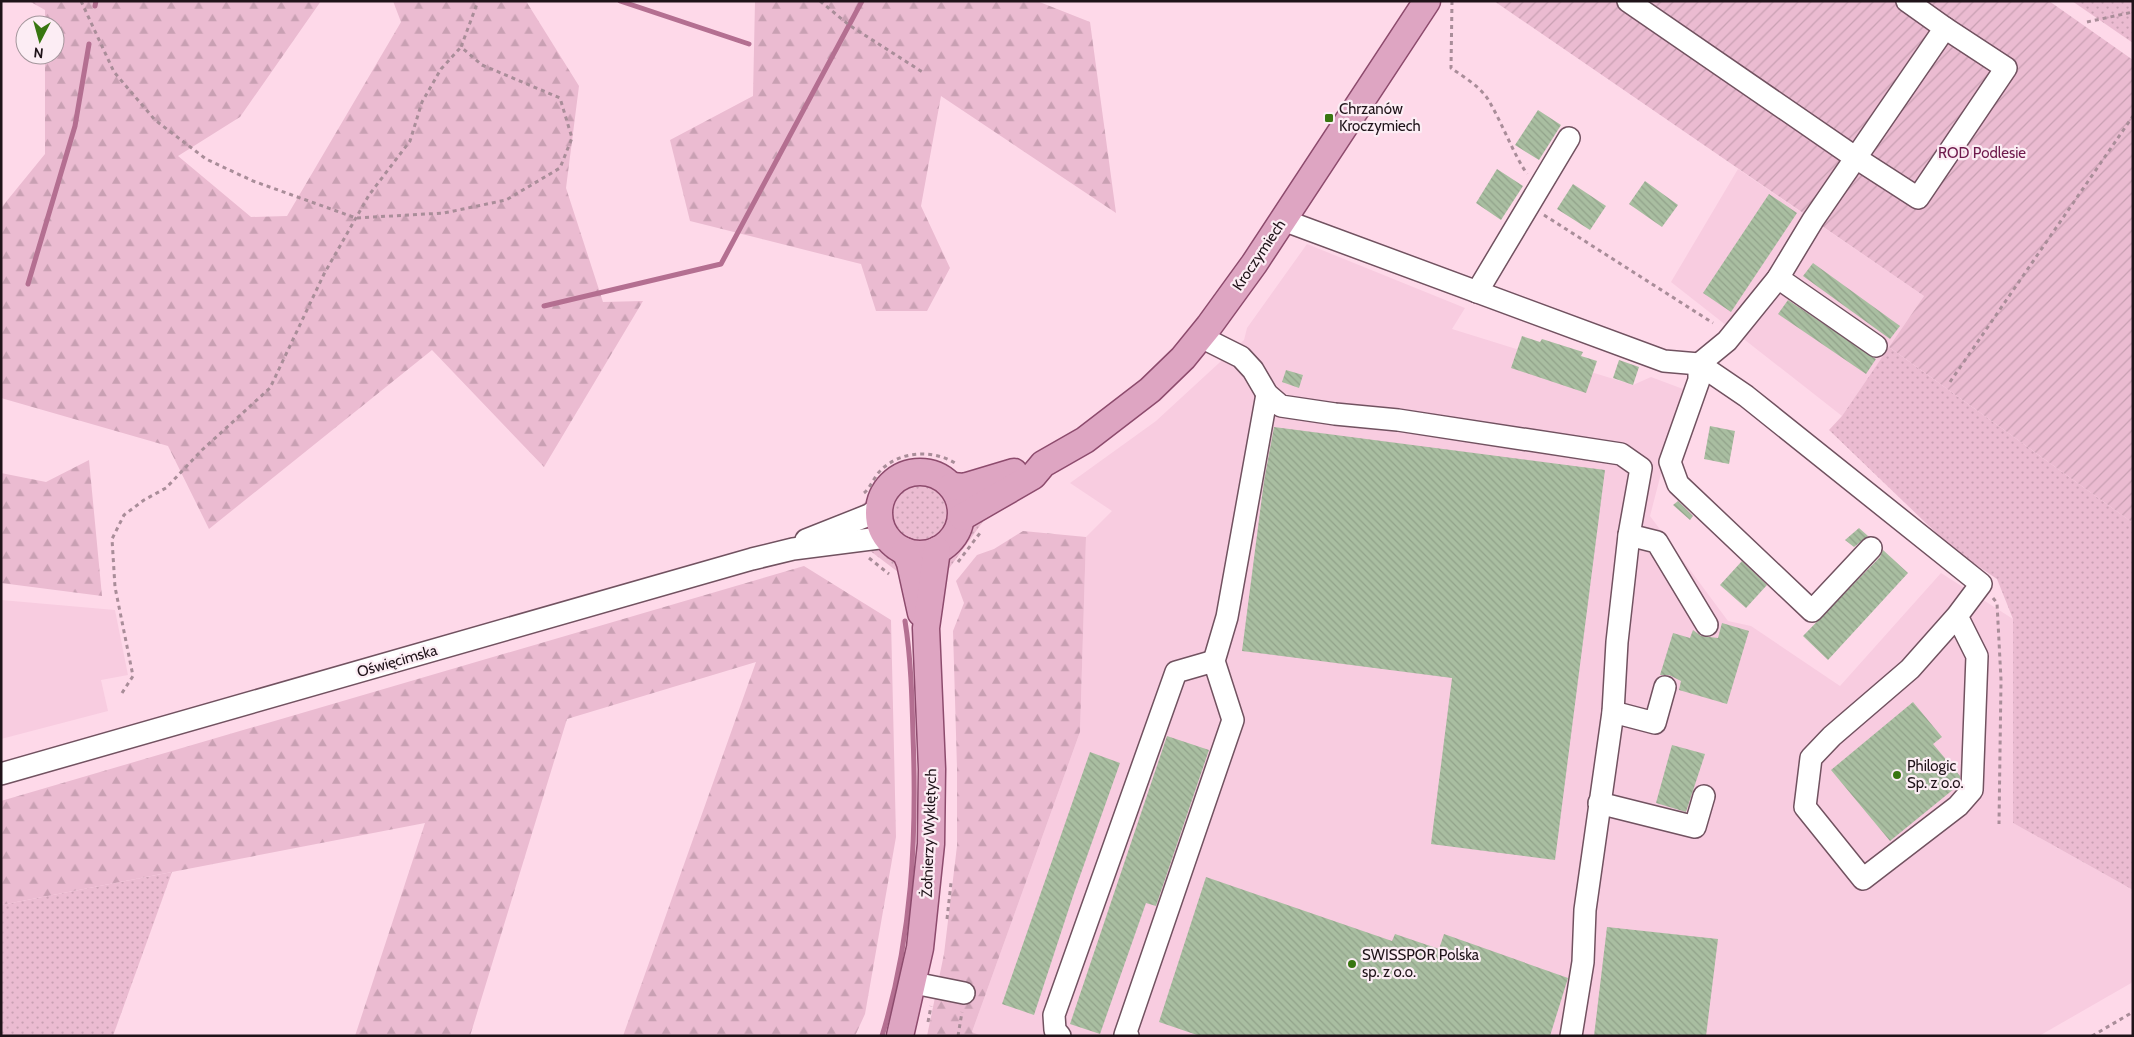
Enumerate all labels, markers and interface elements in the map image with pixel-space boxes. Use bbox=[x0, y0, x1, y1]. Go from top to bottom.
north arrow bbox=[15, 15, 65, 65]
text: N bbox=[33, 43, 45, 62]
place label: Chrzanów Kroczymiech bbox=[1339, 100, 1421, 135]
marker: Chrzanów Kroczymiech bbox=[1323, 112, 1335, 124]
park label: ROD Podlesie bbox=[1938, 144, 2026, 162]
street label: Kroczymiech bbox=[1229, 216, 1289, 294]
street label: Oświęcimska bbox=[355, 641, 440, 681]
place label: Philogic Sp. z o.o. bbox=[1907, 757, 1964, 792]
street label: Żołnierzy Wyklętych bbox=[917, 768, 940, 898]
marker: Philogic Sp. z o.o. bbox=[1891, 769, 1903, 781]
place label: SWISSPOR Polska sp. z o.o. bbox=[1362, 946, 1480, 981]
marker: SWISSPOR Polska sp. z o.o. bbox=[1346, 958, 1358, 970]

